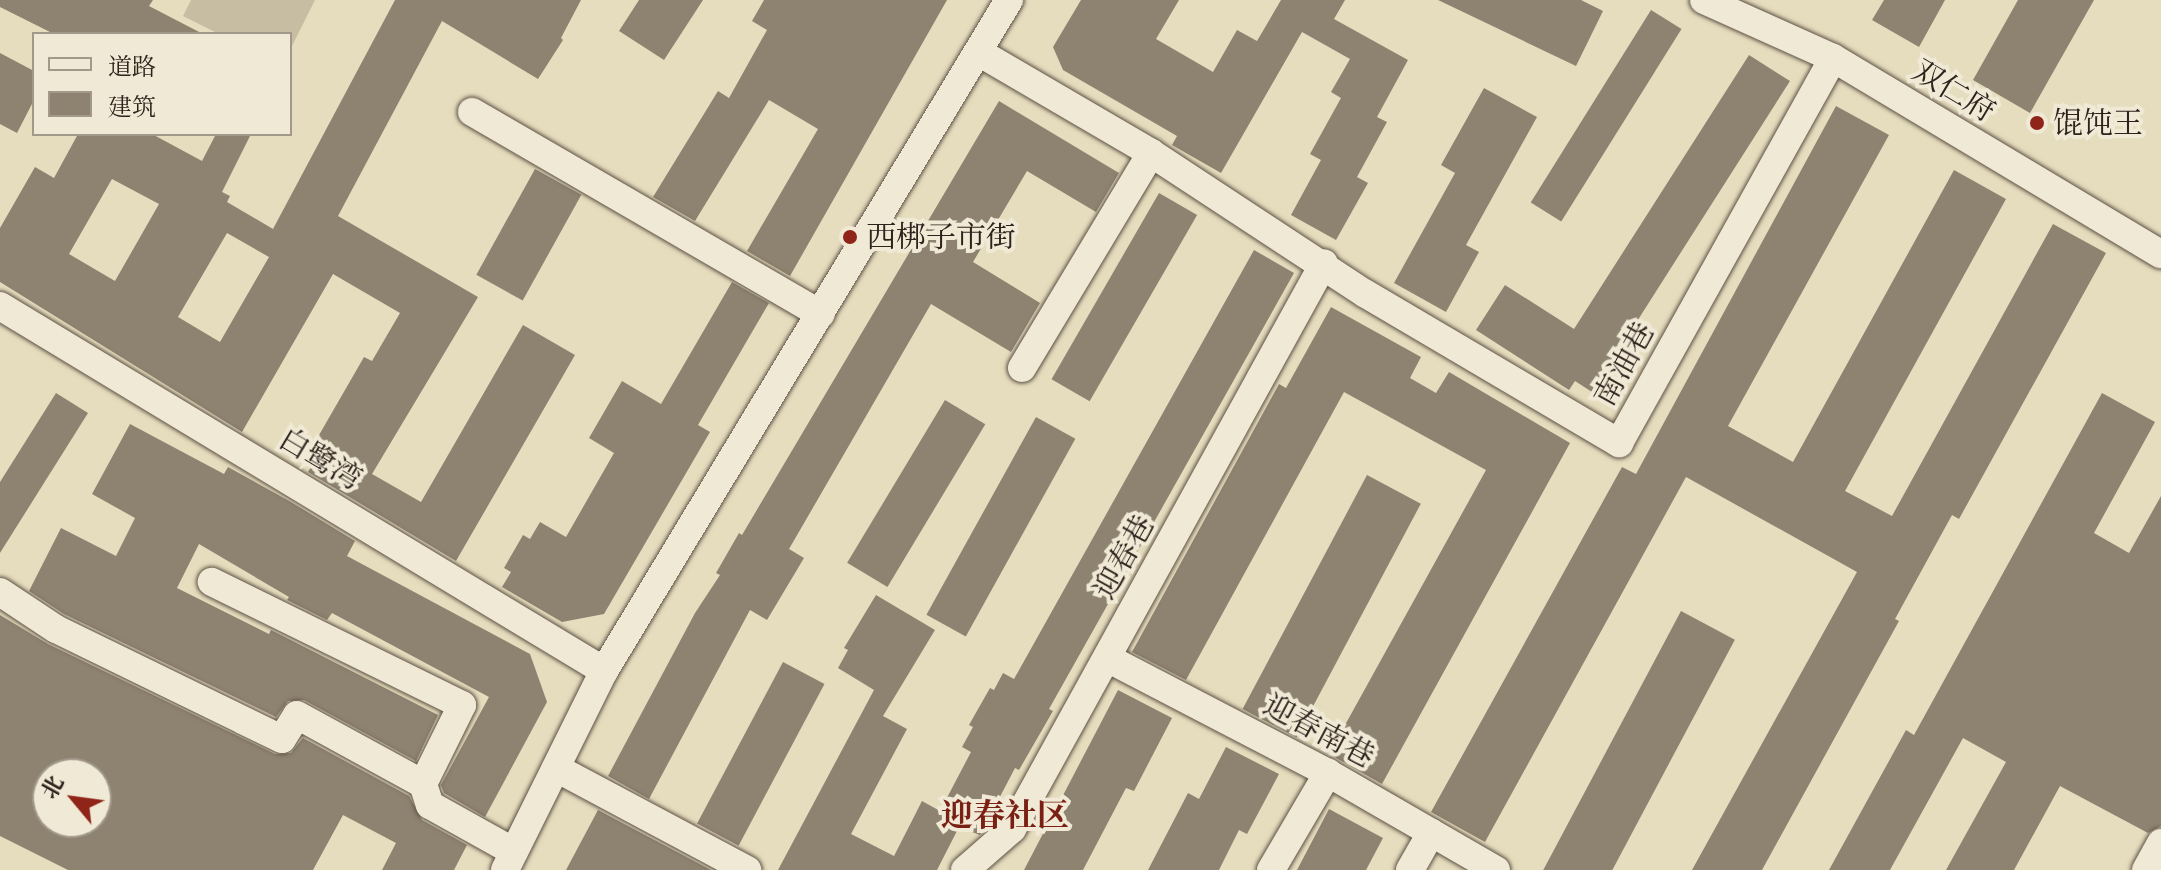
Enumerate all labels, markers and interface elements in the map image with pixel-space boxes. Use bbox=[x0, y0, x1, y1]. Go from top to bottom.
legend bbox=[32, 32, 292, 136]
text: 道路 bbox=[108, 51, 156, 82]
street label: 双仁府 bbox=[1906, 52, 2002, 130]
text: 建筑 bbox=[108, 91, 156, 122]
place label: 馄饨王 bbox=[2053, 105, 2143, 141]
marker: 馄饨王 bbox=[2028, 114, 2046, 132]
place label: 西梆子市街 bbox=[866, 219, 1016, 255]
marker: 西梆子市街 bbox=[841, 228, 859, 246]
street label: 南油巷 bbox=[1586, 316, 1662, 412]
street label: 白鹭湾 bbox=[272, 420, 368, 498]
street label: 迎春巷 bbox=[1086, 509, 1162, 605]
street label: 迎春南巷 bbox=[1258, 687, 1380, 775]
north arrow bbox=[32, 758, 112, 838]
text: 北 bbox=[34, 770, 70, 804]
district label: 迎春社区 bbox=[941, 796, 1069, 834]

